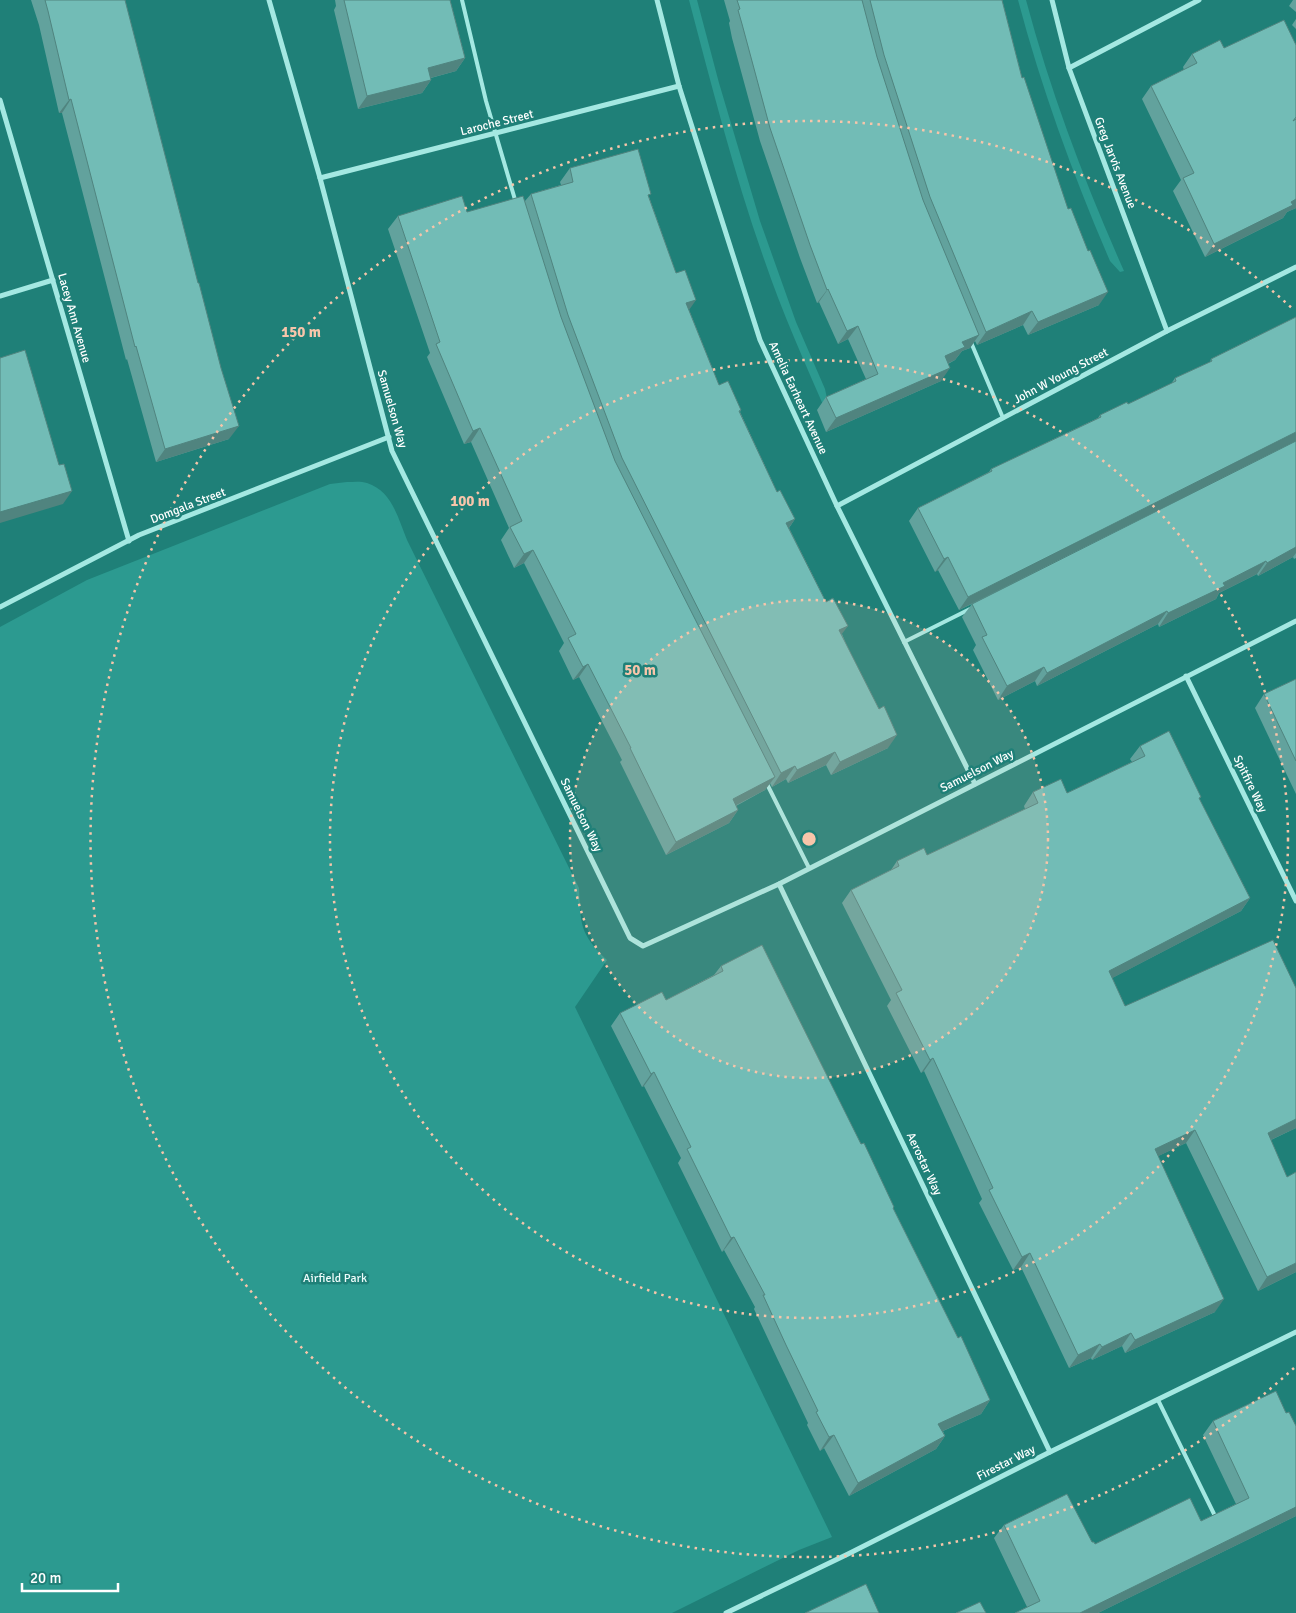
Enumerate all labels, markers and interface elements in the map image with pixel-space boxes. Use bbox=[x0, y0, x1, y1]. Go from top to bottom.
street label: Laroche Street bbox=[459, 107, 535, 139]
street label: Greg Jarvis Avenue bbox=[1091, 115, 1139, 211]
street label: Lacey Ann Avenue bbox=[54, 271, 94, 365]
text: 150 m bbox=[281, 323, 321, 341]
street label: Amelia Earheart Avenue bbox=[765, 339, 831, 457]
street label: John W Young Street bbox=[1011, 345, 1111, 407]
street label: Samuelson Way bbox=[374, 368, 410, 450]
street label: Domgala Street bbox=[148, 485, 228, 527]
text: 100 m bbox=[450, 492, 490, 510]
text: 50 m bbox=[624, 661, 656, 679]
street label: Samuelson Way bbox=[938, 746, 1017, 796]
street label: Spitfire Way bbox=[1230, 753, 1270, 815]
street label: Samuelson Way bbox=[557, 776, 606, 855]
centre of rings bbox=[800, 830, 818, 848]
street label: Aerostar Way bbox=[903, 1130, 945, 1198]
park label: Airfield Park bbox=[303, 1271, 367, 1286]
street label: Firestar Way bbox=[974, 1442, 1038, 1484]
scale bar bbox=[22, 1560, 119, 1592]
text: 20 m bbox=[30, 1569, 61, 1587]

